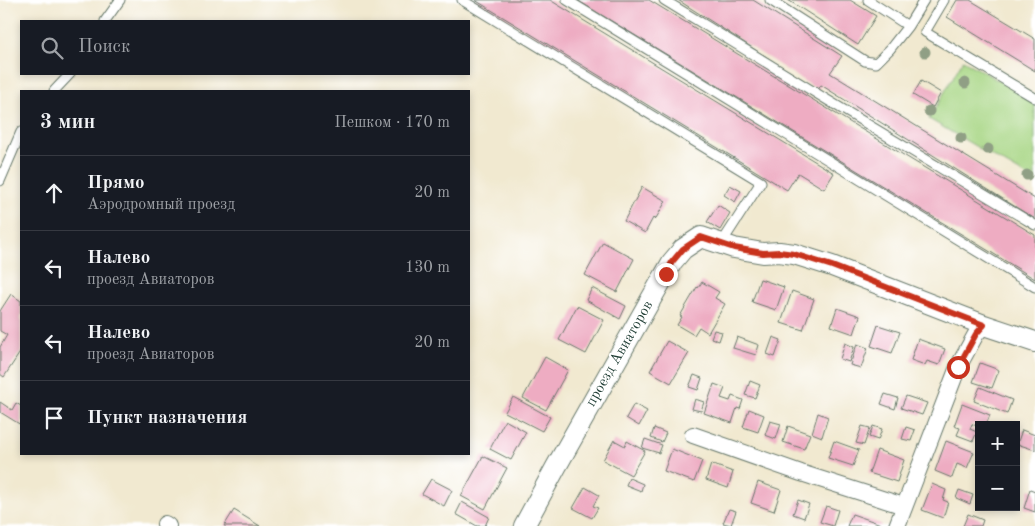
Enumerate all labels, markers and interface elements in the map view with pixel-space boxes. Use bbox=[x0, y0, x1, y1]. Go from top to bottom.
search box bbox=[20, 20, 470, 75]
icon: search bbox=[38, 34, 66, 62]
text: Поиск bbox=[78, 38, 130, 57]
text: 3 мин bbox=[40, 112, 95, 133]
text: Пешком · 170 m bbox=[334, 115, 450, 131]
text: Прямо bbox=[87, 174, 145, 193]
icon: ahead bbox=[40, 179, 68, 207]
text: 20 m bbox=[414, 185, 450, 201]
text: Аэродромный проезд bbox=[87, 197, 235, 213]
text: Налево bbox=[87, 249, 150, 268]
icon: left bbox=[40, 254, 68, 282]
text: 130 m bbox=[405, 260, 450, 276]
route end bbox=[655, 263, 678, 286]
text: проезд Авиаторов bbox=[87, 272, 214, 288]
street label: проезд Авиаторов bbox=[584, 299, 656, 409]
text: Налево bbox=[87, 324, 150, 343]
icon: left bbox=[40, 329, 68, 357]
text: 20 m bbox=[414, 335, 450, 351]
text: проезд Авиаторов bbox=[87, 347, 214, 363]
route start bbox=[947, 356, 970, 379]
icon: arrive bbox=[40, 404, 68, 432]
text: Пункт назначения bbox=[87, 409, 247, 428]
map controls bbox=[975, 421, 1020, 511]
button: + bbox=[975, 421, 1020, 466]
button: − bbox=[975, 466, 1020, 511]

